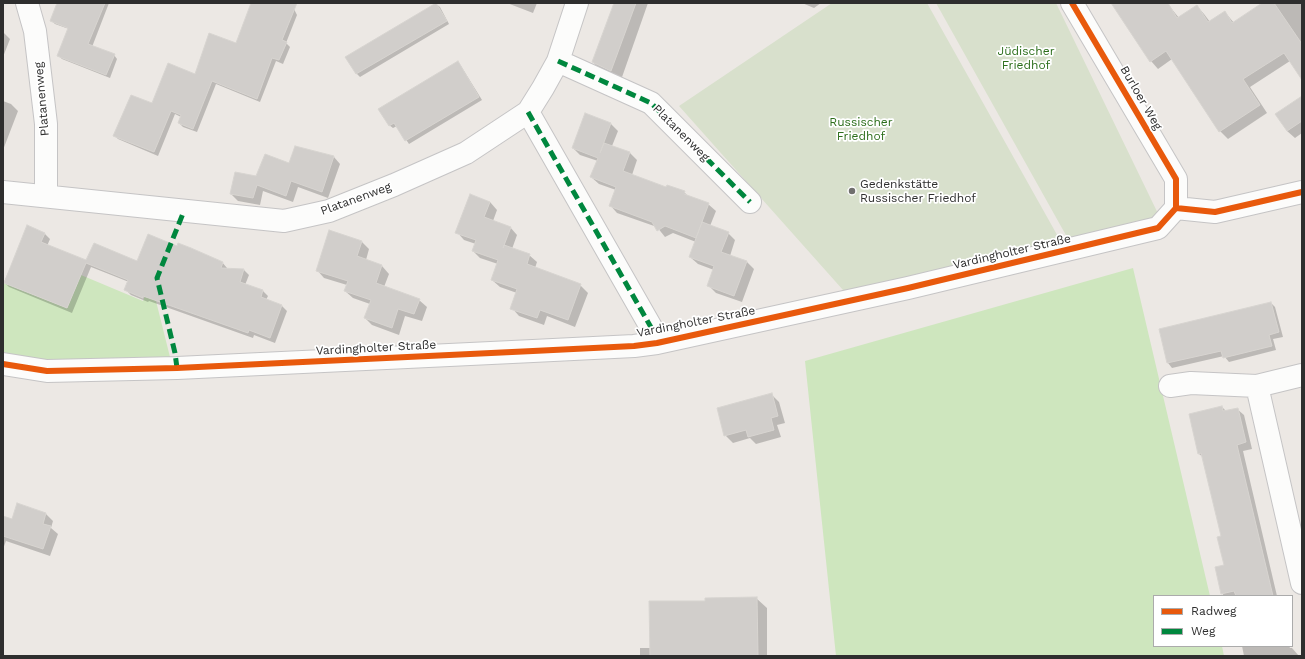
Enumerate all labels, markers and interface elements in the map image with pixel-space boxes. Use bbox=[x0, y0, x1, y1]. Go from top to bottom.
park label: Jüdischer Friedhof bbox=[997, 44, 1055, 72]
street label: Platanenweg bbox=[32, 61, 52, 137]
street label: Burloer Weg bbox=[1117, 64, 1165, 132]
street label: Platanenweg bbox=[650, 102, 712, 164]
park label: Russischer Friedhof bbox=[829, 115, 893, 143]
place label: Gedenkstätte Russischer Friedhof bbox=[860, 177, 976, 205]
street label: Platanenweg bbox=[319, 180, 393, 218]
marker: Gedenkstätte Russischer Friedhof bbox=[847, 186, 857, 196]
street label: Vardingholter Straße bbox=[952, 231, 1072, 273]
street label: Vardingholter Straße bbox=[635, 303, 757, 341]
street label: Vardingholter Straße bbox=[315, 338, 437, 358]
legend bbox=[1153, 595, 1293, 647]
text: Radweg bbox=[1191, 604, 1236, 618]
text: Weg bbox=[1191, 624, 1215, 638]

